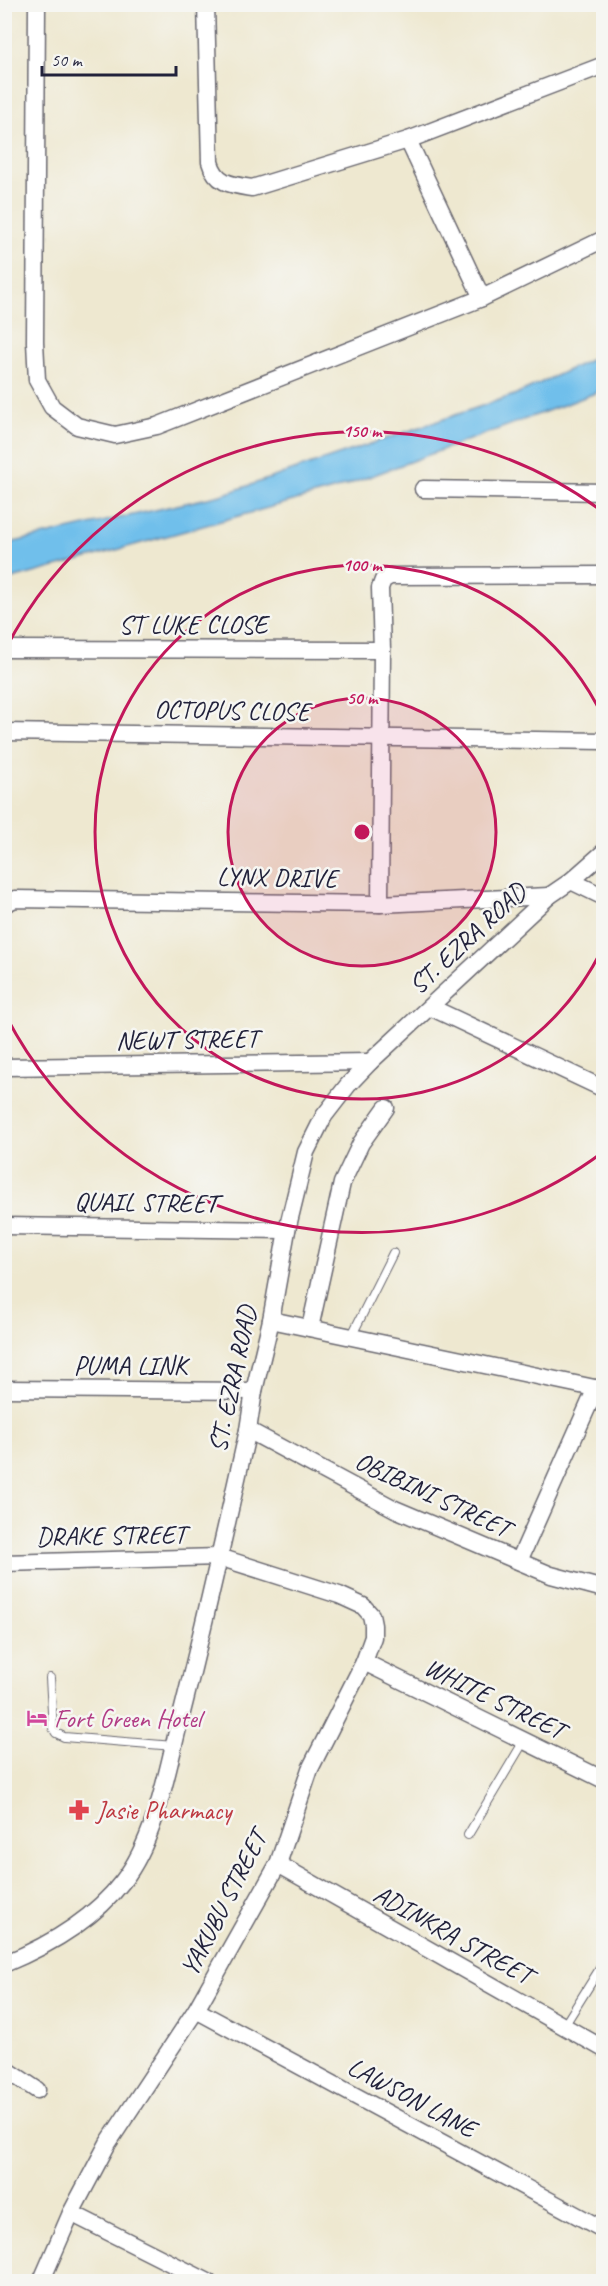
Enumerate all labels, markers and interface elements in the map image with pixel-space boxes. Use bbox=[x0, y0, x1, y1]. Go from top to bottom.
scale bar bbox=[42, 39, 176, 77]
text: 50 m bbox=[51, 49, 84, 71]
text: 150 m bbox=[343, 420, 383, 442]
text: 100 m bbox=[343, 554, 383, 576]
street label: ST LUKE CLOSE bbox=[119, 608, 270, 641]
text: 50 m bbox=[347, 687, 379, 709]
street label: OCTOPUS CLOSE bbox=[154, 693, 314, 728]
centre of rings bbox=[352, 822, 372, 842]
street label: LYNX DRIVE bbox=[217, 860, 341, 895]
street label: ST. EZRA ROAD bbox=[402, 874, 534, 1001]
street label: NEWT STREET bbox=[116, 1022, 264, 1057]
street label: QUAIL STREET bbox=[74, 1185, 225, 1220]
street label: ST. EZRA ROAD bbox=[201, 1301, 264, 1455]
street label: PUMA LINK bbox=[74, 1349, 190, 1382]
street label: OBIBINI STREET bbox=[350, 1444, 520, 1547]
street label: DRAKE STREET bbox=[36, 1518, 191, 1553]
street label: WHITE STREET bbox=[419, 1650, 575, 1749]
place label: Fort Green Hotel bbox=[54, 1702, 206, 1735]
hotel icon: Fort Green Hotel bbox=[25, 1706, 49, 1730]
place label: Jasie Pharmacy bbox=[94, 1794, 233, 1827]
pharmacy icon: Jasie Pharmacy bbox=[67, 1798, 91, 1822]
street label: YAKUBU STREET bbox=[173, 1820, 277, 1981]
street label: ADINKRA STREET bbox=[368, 1877, 543, 1994]
street label: LAWSON LANE bbox=[342, 2050, 485, 2147]

